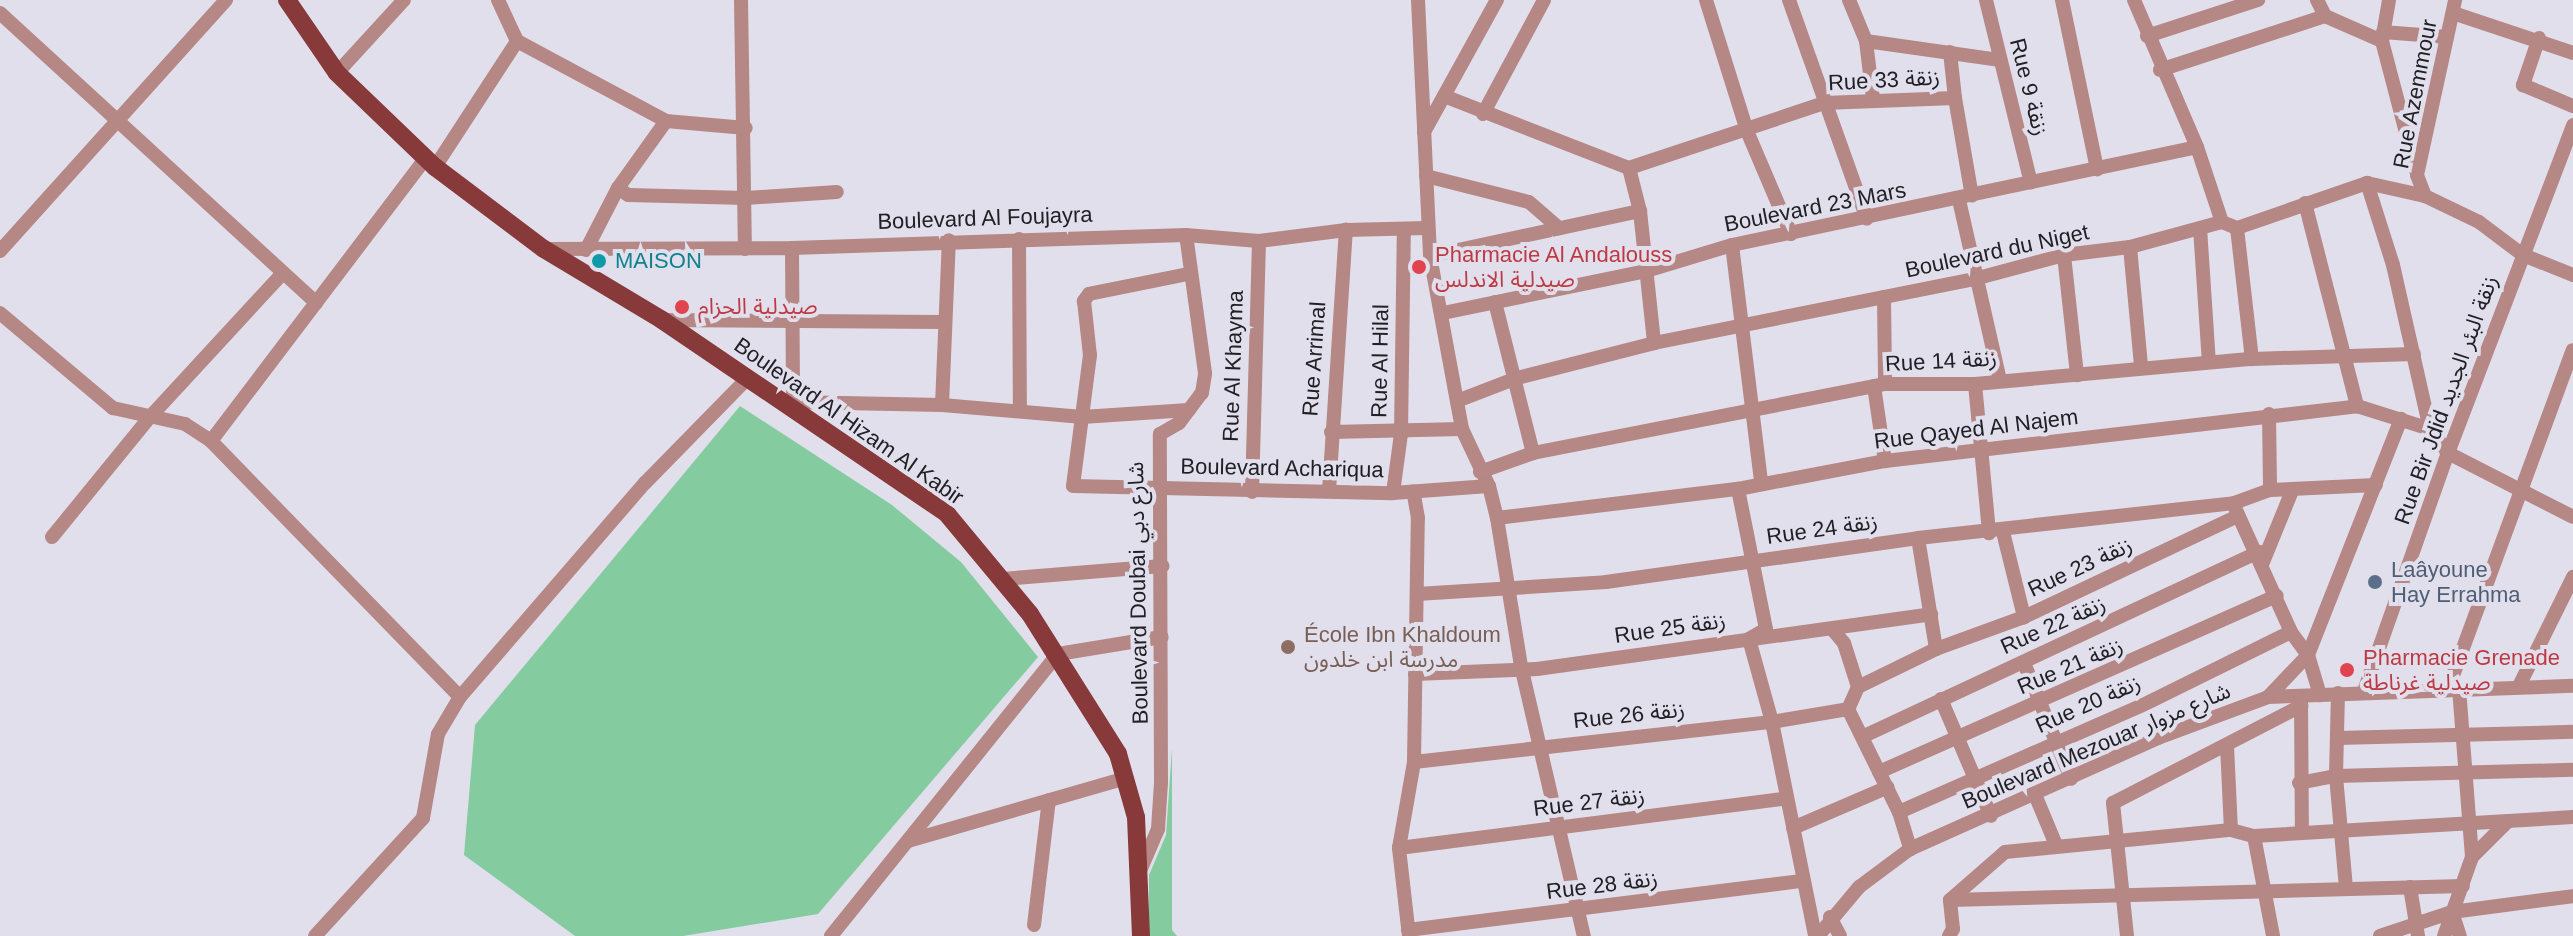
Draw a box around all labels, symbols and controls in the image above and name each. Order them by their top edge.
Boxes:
street label: Rue Azemmour [2387,16,2443,172]
street label: Rue 9 زنقة [2004,35,2054,139]
street label: Rue 33 زنقة [1827,64,1941,96]
street label: Boulevard 23 Mars [1722,176,1908,238]
street label: Boulevard Al Foujayra [876,201,1094,235]
street label: Boulevard du Niget [1903,219,2091,283]
place label: Pharmacie Al Andalouss صيدلية الاندلس [1435,241,1675,292]
place label: MAISON [615,248,702,274]
marker: MAISON [590,252,608,270]
marker: Pharmacie Al Andalouss صيدلية الاندلس [1410,258,1428,276]
street label: Rue Bir Jdid زنقة البئر الجديد [2389,272,2503,528]
street label: Rue Al Khayma [1217,289,1249,443]
place label: صيدلية الحزام [698,294,818,320]
marker: صيدلية الحزام [673,298,691,316]
street label: Rue Arrimal [1297,300,1331,418]
street label: Rue Al Hilal [1366,303,1394,419]
street label: Boulevard Al Hizam Al Kabir [728,331,970,511]
street label: Rue 14 زنقة [1884,345,1998,377]
street label: Rue Qayed Al Najem [1872,403,2080,455]
street label: Boulevard Achariqua [1180,453,1384,483]
street label: Boulevard Doubai شارع دبي [1123,461,1153,725]
street label: Rue 24 زنقة [1765,508,1879,550]
street label: Rue 23 زنقة [2024,531,2136,603]
place label: Laâyoune Hay Errahma [2391,556,2521,608]
marker: Laâyoune Hay Errahma [2366,573,2384,591]
street label: Rue 22 زنقة [1996,590,2110,660]
street label: Rue 25 زنقة [1613,607,1727,649]
place label: École Ibn Khaldoum مدرسة ابن خلدون [1304,621,1501,672]
street label: Rue 21 زنقة [2013,632,2127,700]
marker: École Ibn Khaldoum مدرسة ابن خلدون [1279,638,1297,656]
place label: Pharmacie Grenade صيدلية غرناطة [2363,644,2560,696]
marker: Pharmacie Grenade صيدلية غرناطة [2338,661,2356,679]
street label: Rue 20 زنقة [2031,669,2145,739]
street label: Boulevard Mezouar شارع مزوار [1958,677,2234,815]
street label: Rue 26 زنقة [1572,696,1686,734]
street label: Rue 27 زنقة [1532,782,1646,822]
street label: Rue 28 زنقة [1545,865,1659,905]

